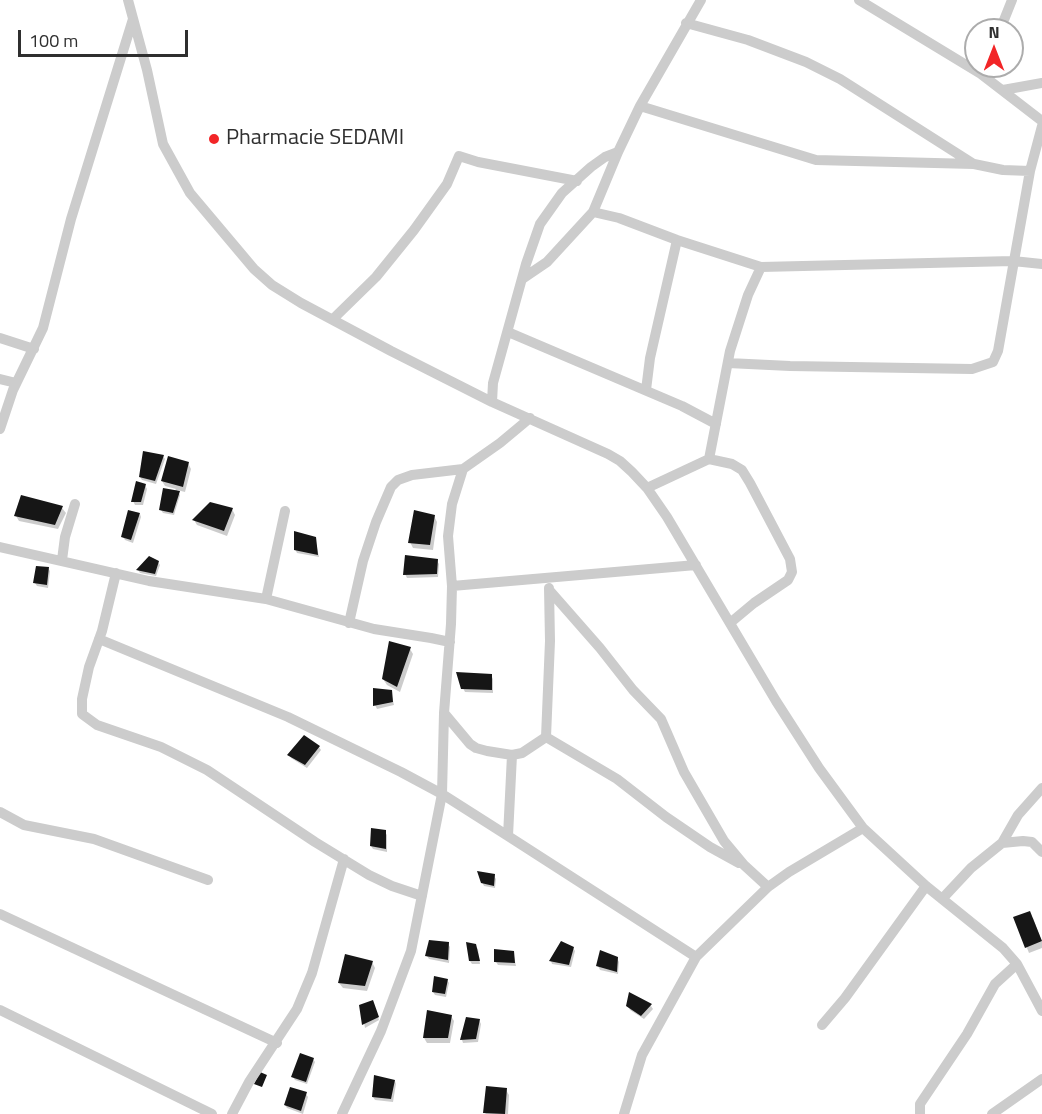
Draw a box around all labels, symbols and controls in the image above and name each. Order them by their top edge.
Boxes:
scale bar [21,18,190,56]
north arrow [964,18,1024,78]
text: N [988,20,1000,44]
text: 100 m [29,27,78,54]
place label: Pharmacie SEDAMI [226,126,404,152]
marker: Pharmacie SEDAMI [207,132,221,146]

